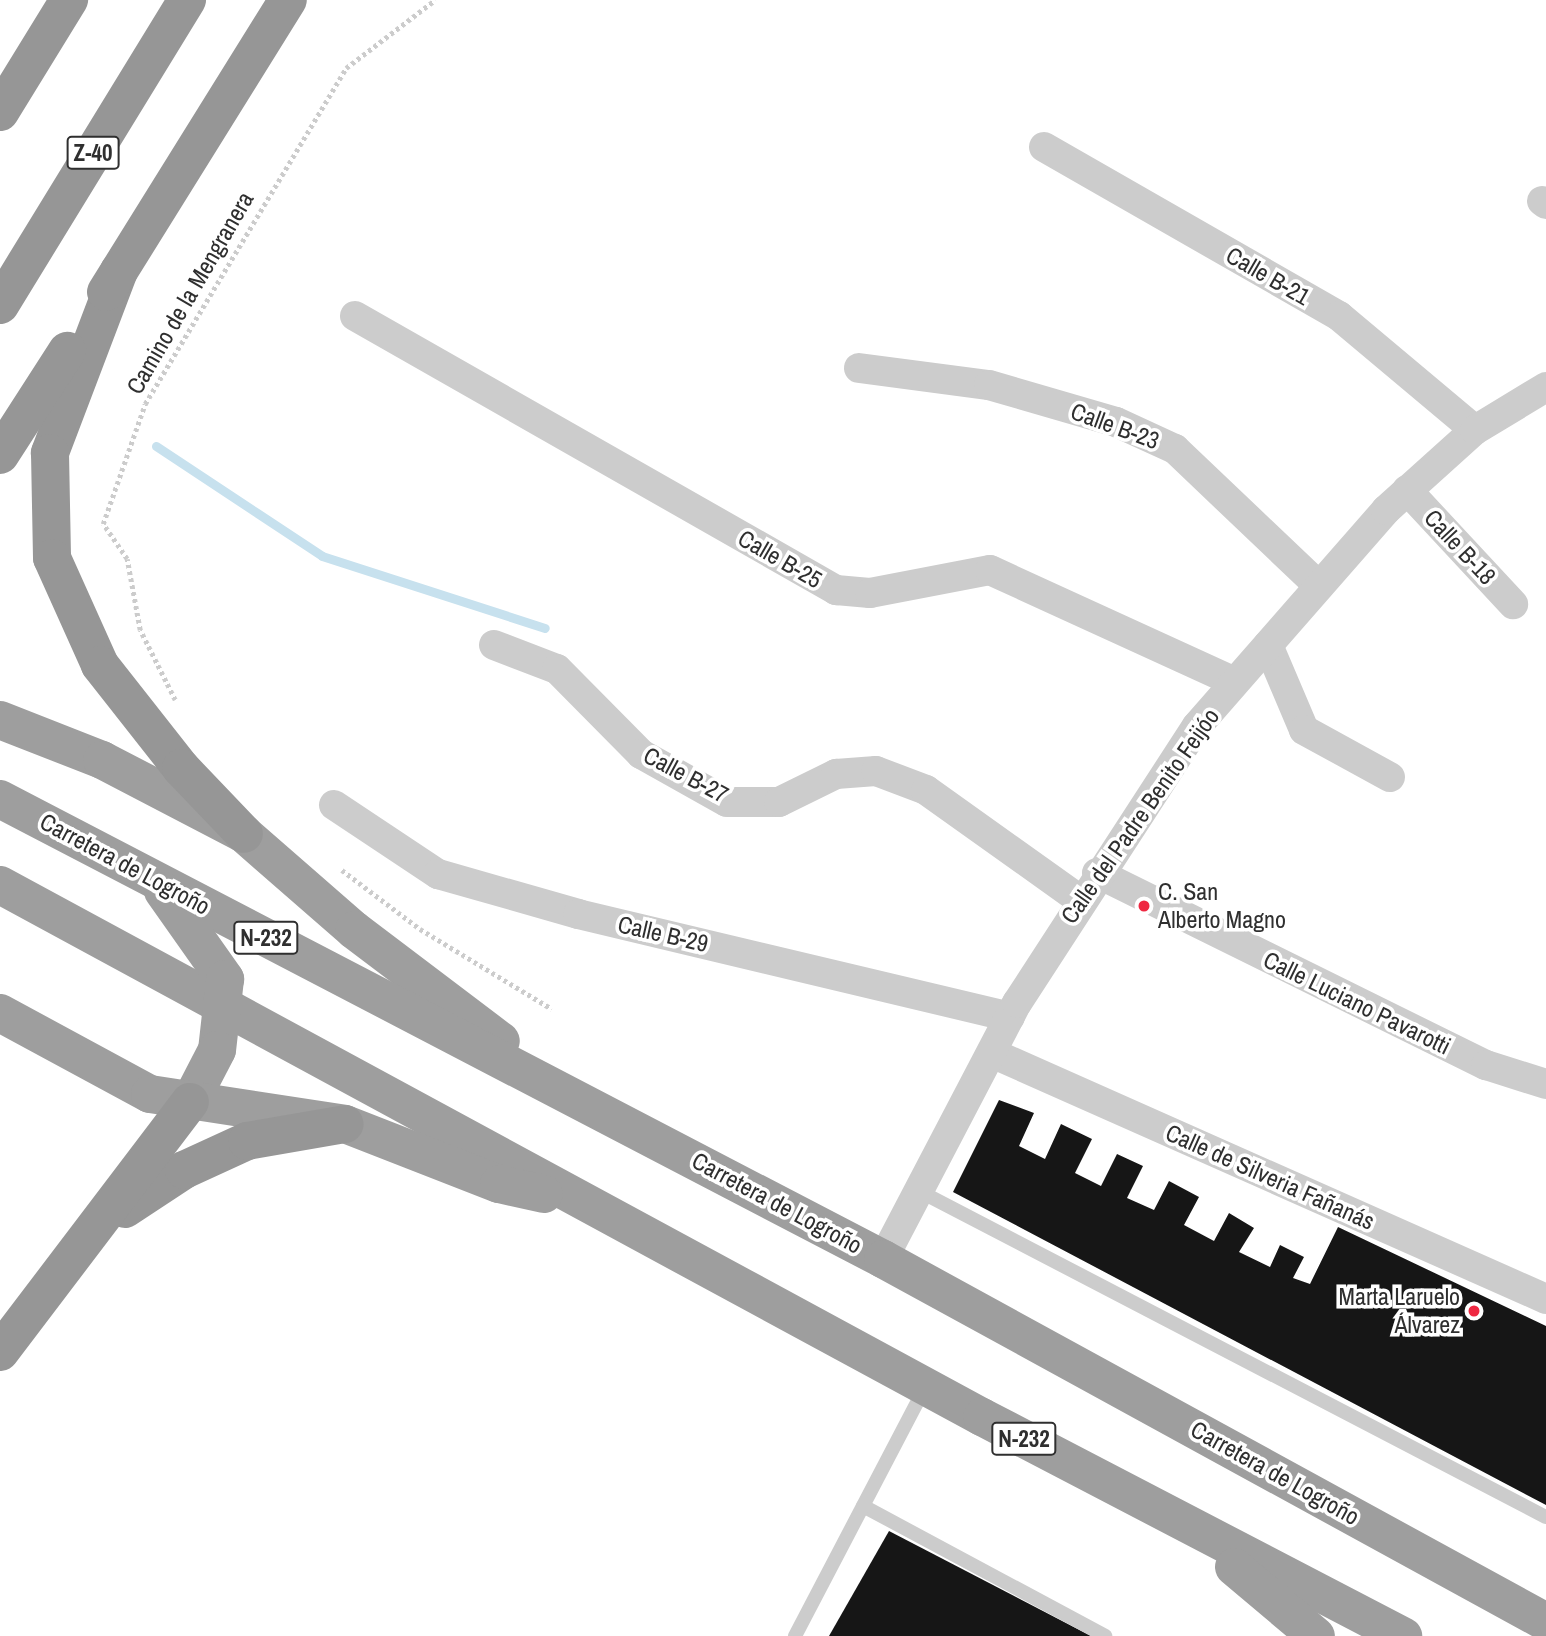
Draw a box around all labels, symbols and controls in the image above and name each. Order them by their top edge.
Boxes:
road number: Z-40 [65,134,121,172]
street label: Camino de la Mengranera [120,187,260,399]
street label: Calle B-21 [1221,241,1315,311]
street label: Calle B-23 [1067,397,1163,455]
street label: Calle B-18 [1418,504,1502,590]
street label: Calle B-25 [733,524,827,594]
street label: Calle del Padre Benito Feijóo [1055,703,1225,929]
street label: Calle B-27 [639,741,733,809]
street label: Carretera de Logroño [35,807,215,921]
place label: C. San Alberto Magno [1158,878,1286,934]
marker: C. San Alberto Magno [1136,898,1152,914]
street label: Calle B-29 [615,910,711,958]
road number: N-232 [233,918,299,958]
street label: Calle Luciano Pavarotti [1259,945,1455,1061]
street label: Calle de Silveria Fañanás [1161,1118,1379,1236]
street label: Carretera de Logroño [687,1146,867,1260]
place label: Marta Laruelo Álvarez [1339,1283,1460,1339]
marker: Marta Laruelo Álvarez [1466,1303,1482,1319]
street label: Carretera de Logroño [1186,1415,1364,1531]
road number: N-232 [991,1420,1057,1458]

